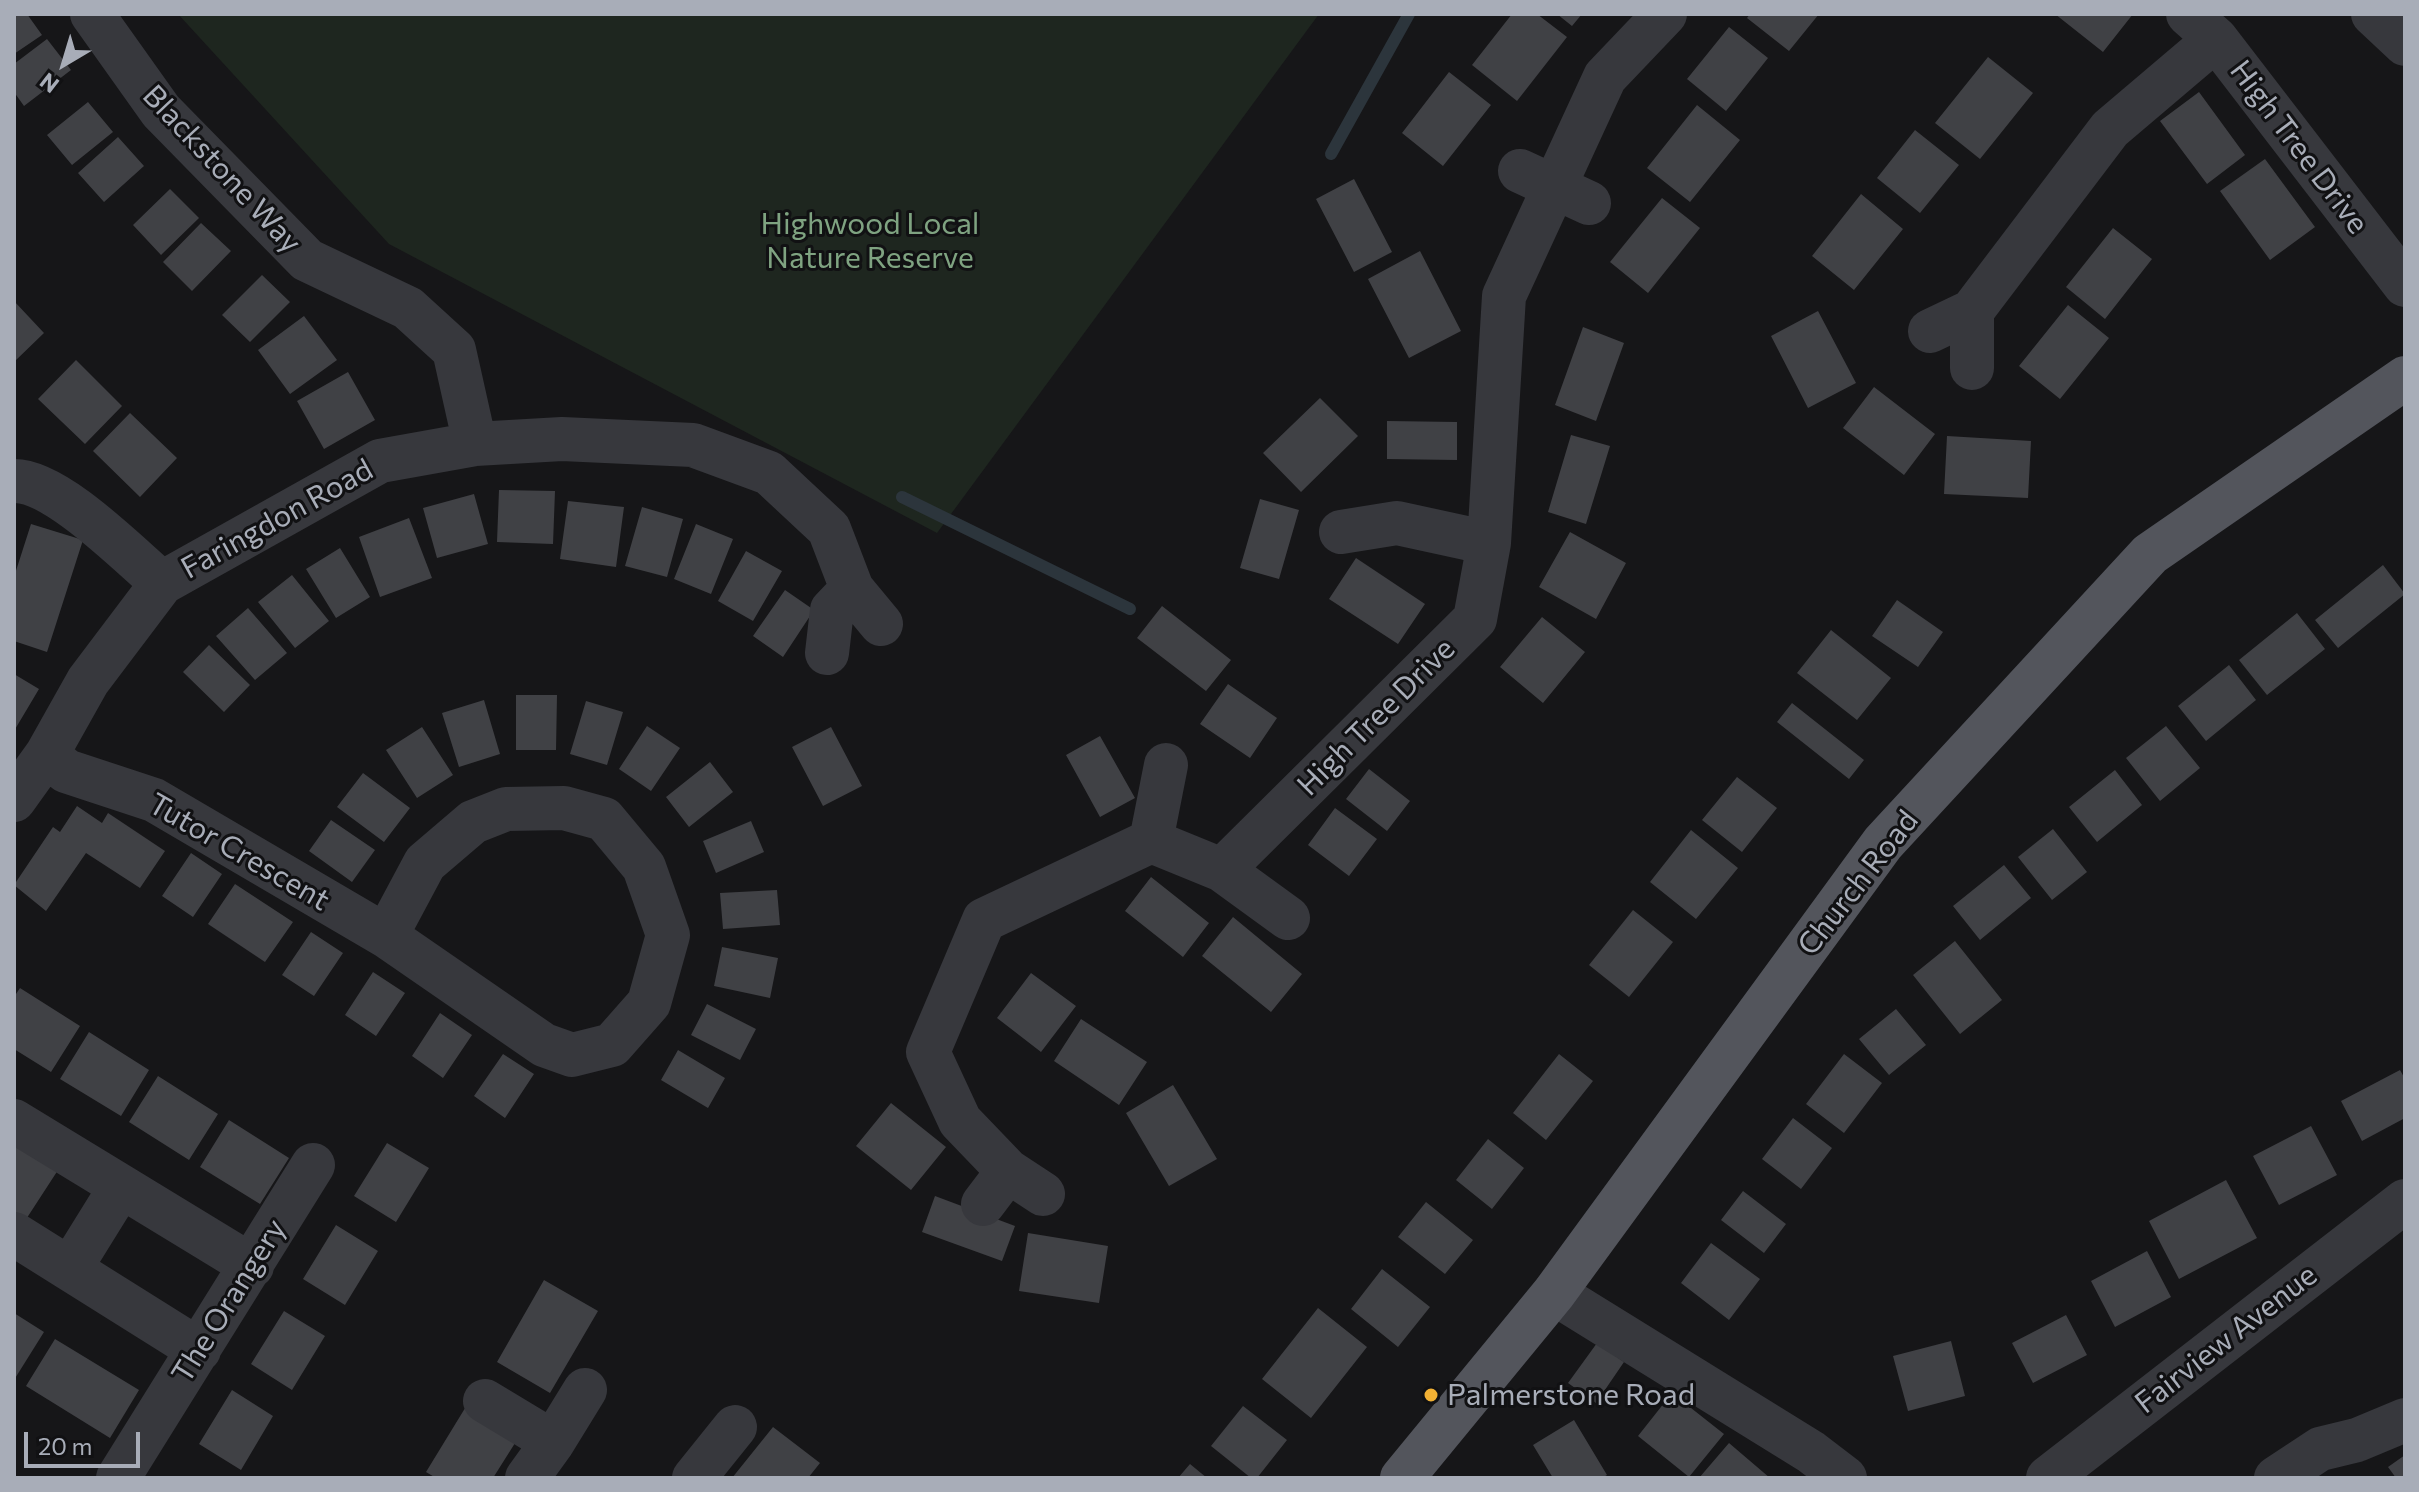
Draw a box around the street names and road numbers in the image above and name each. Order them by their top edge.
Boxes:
street label: High Tree Drive [2222,53,2376,241]
street label: Blackstone Way [135,78,309,260]
street label: Faringdon Road [175,452,379,586]
street label: High Tree Drive [1290,631,1462,803]
street label: Tutor Crescent [142,786,336,918]
street label: Church Road [1790,803,1926,963]
street label: The Orangery [164,1212,294,1390]
street label: Fairview Avenue [2128,1257,2324,1421]

